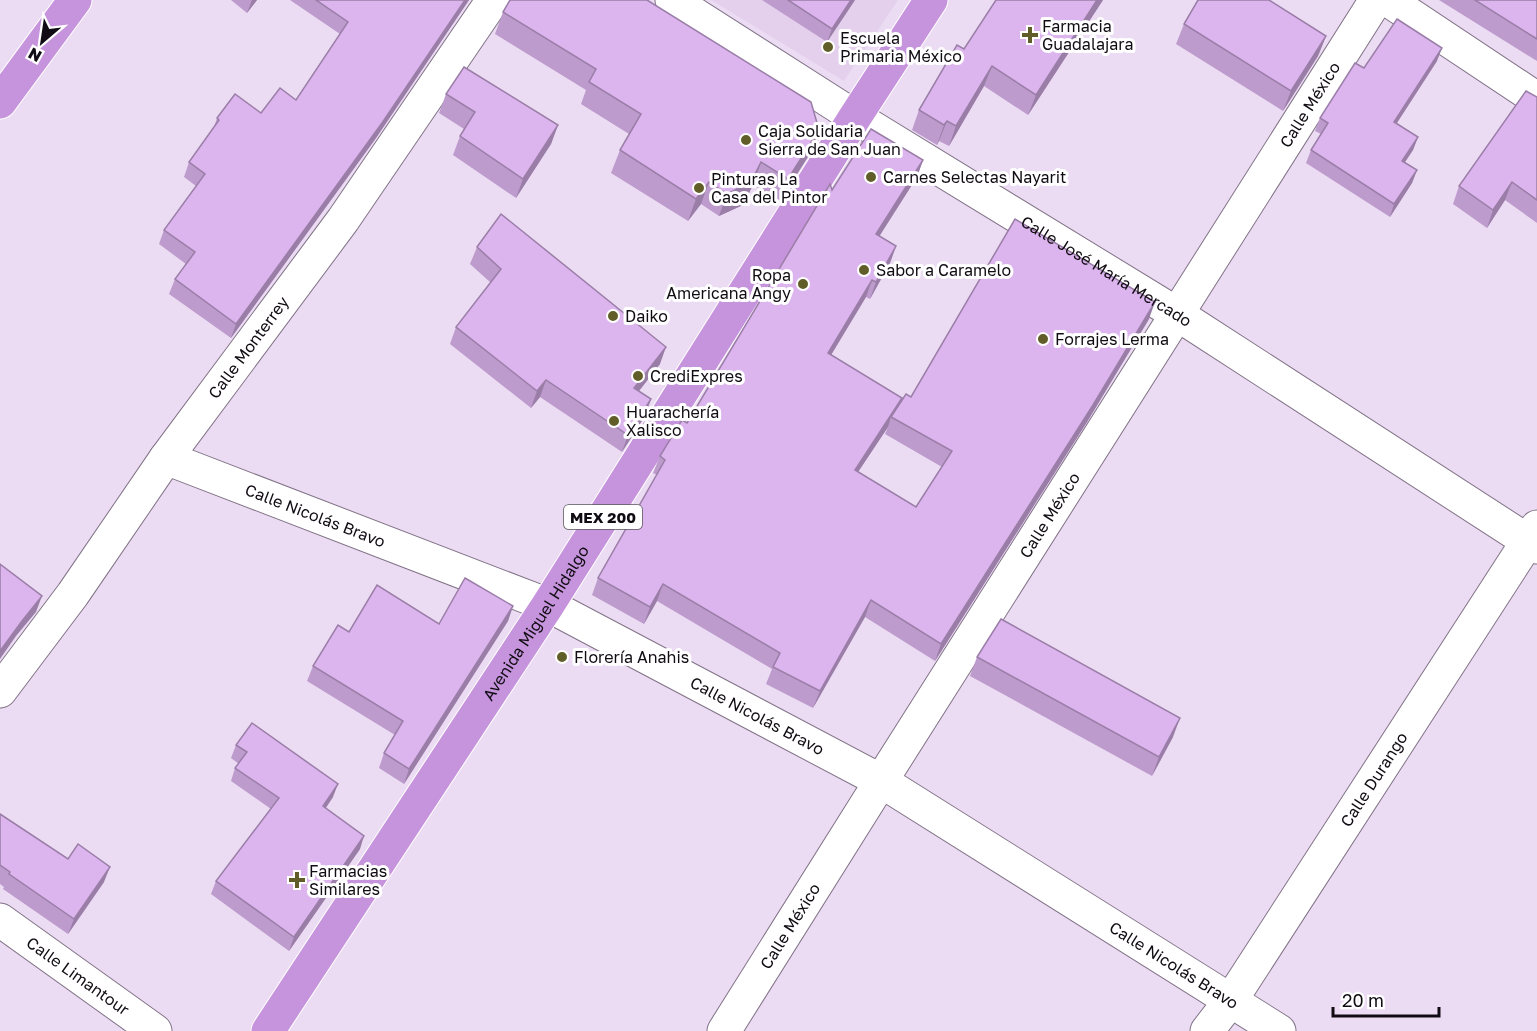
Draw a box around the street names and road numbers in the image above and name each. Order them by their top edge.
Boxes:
street label: Calle México [1275,58,1344,151]
street label: Calle José María Mercado [1017,211,1195,331]
street label: Calle Monterrey [204,292,293,402]
street label: Calle México [1015,469,1084,562]
street label: Calle Nicolás Bravo [242,479,388,551]
road number: MEX 200 [564,505,642,529]
street label: Avenida Miguel Hidalgo [478,542,593,704]
street label: Calle Nicolás Bravo [687,672,828,759]
street label: Calle Durango [1336,728,1412,830]
street label: Calle México [756,879,824,973]
street label: Calle Nicolás Bravo [1106,917,1242,1013]
street label: Calle Limantour [23,932,133,1019]

